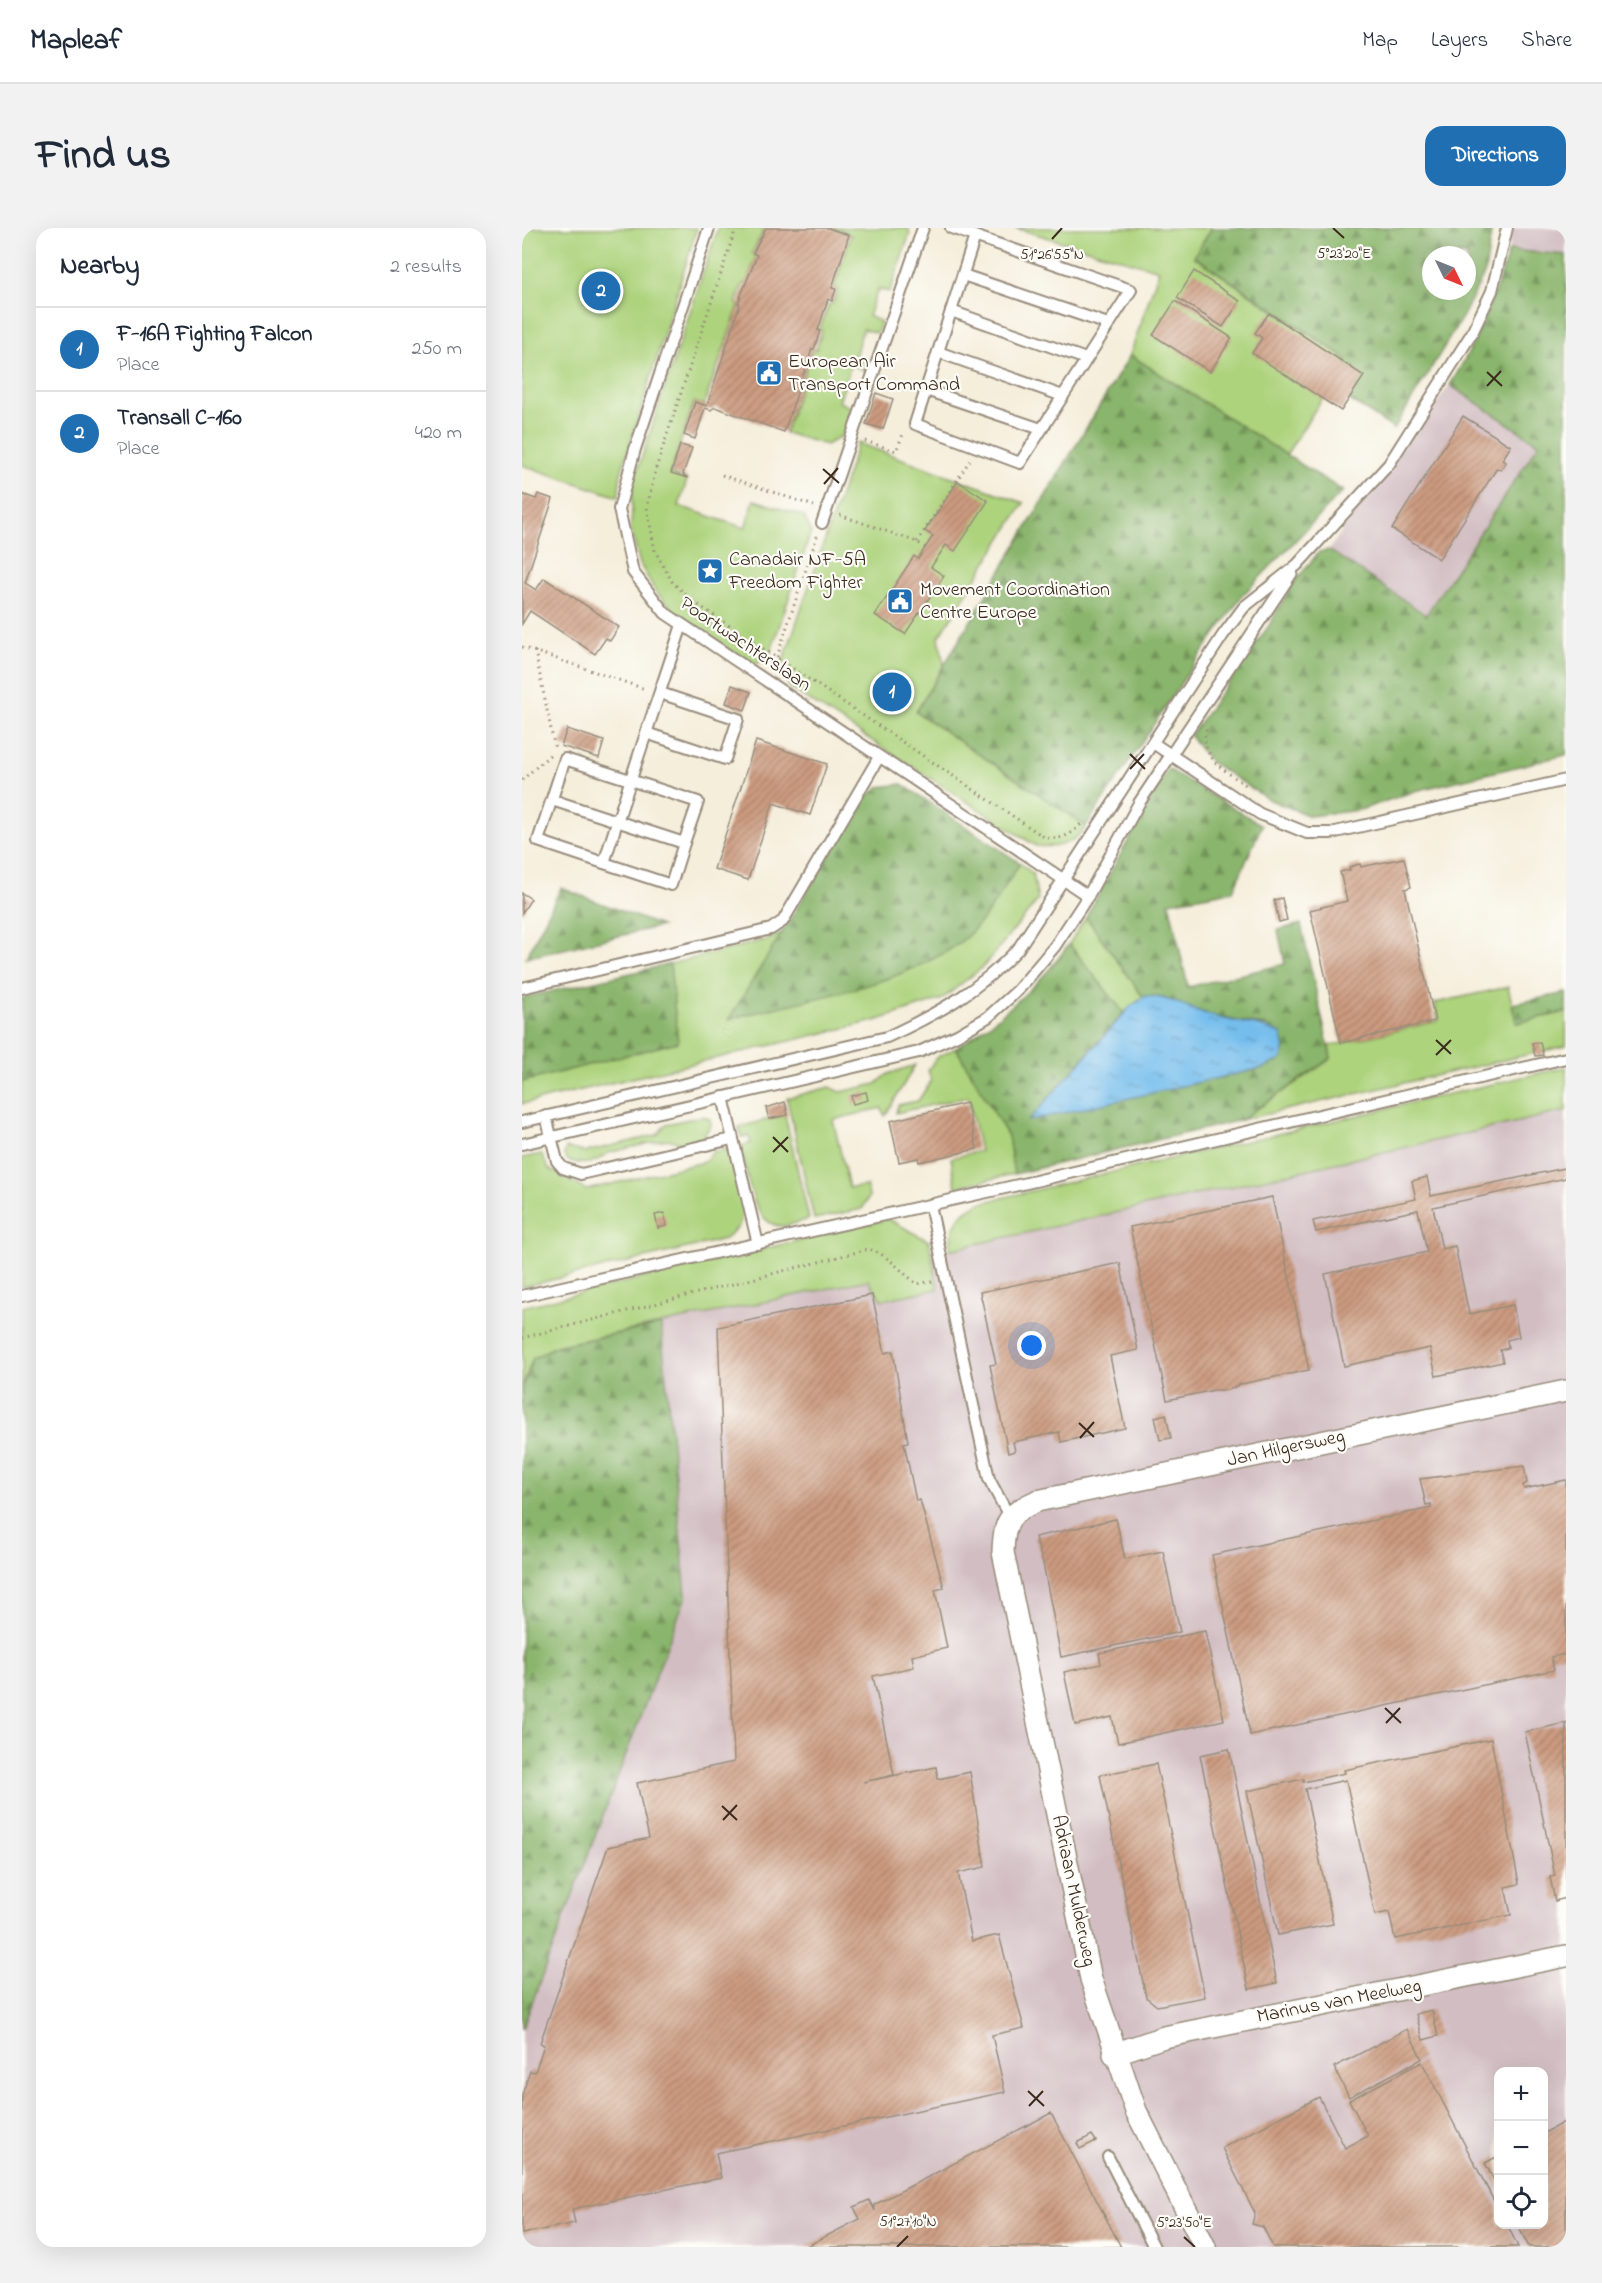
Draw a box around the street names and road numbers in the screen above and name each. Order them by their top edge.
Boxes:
street label: Poortwachterslaan [673,590,817,700]
street label: Jan Hilgersweg [1225,1422,1348,1477]
street label: Adriaan Mulderweg [1042,1813,1103,1970]
street label: Marinus van Meelweg [1254,1972,1424,2033]

